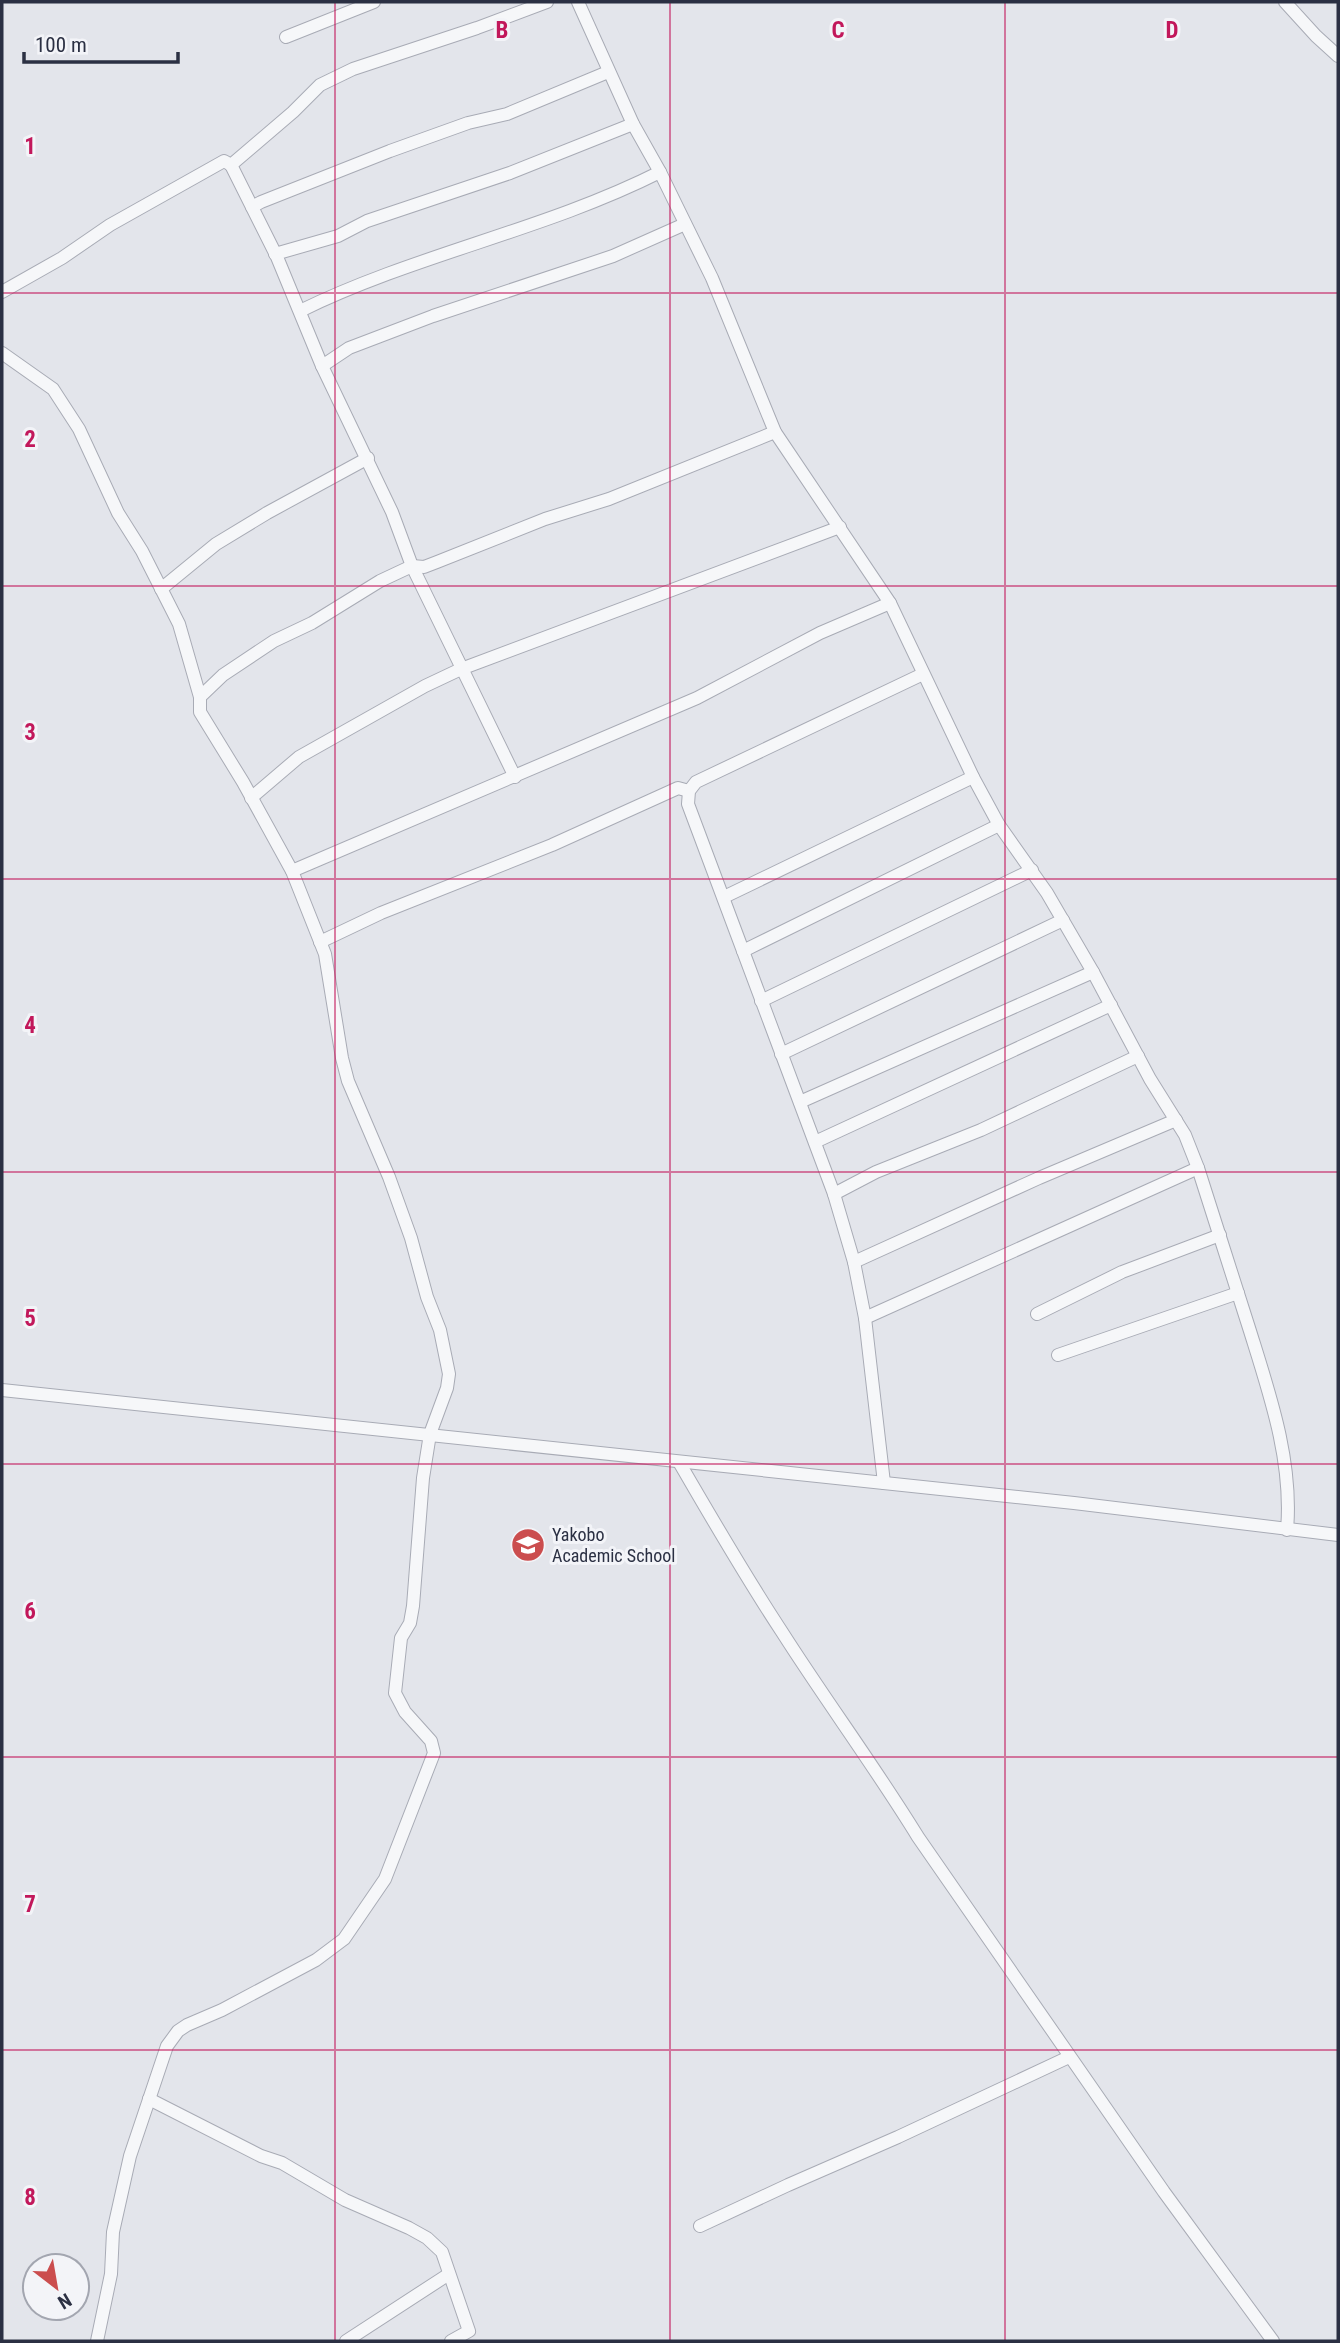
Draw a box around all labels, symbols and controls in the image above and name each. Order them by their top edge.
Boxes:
text: B [496,17,508,44]
text: C [831,17,845,44]
text: D [1166,17,1179,44]
scale bar [24,21,178,65]
text: 100 m [35,33,87,57]
text: 1 [24,133,36,160]
text: 2 [24,426,36,453]
text: 3 [24,719,36,746]
text: 4 [24,1012,36,1039]
text: 5 [24,1305,36,1332]
place label: Yakobo Academic School [552,1524,675,1566]
school or university icon: Yakobo Academic School [509,1526,547,1564]
text: 6 [24,1598,36,1625]
text: 7 [24,1891,36,1918]
text: 8 [24,2184,36,2211]
north arrow [21,2252,91,2322]
text: N [54,2288,75,2314]

